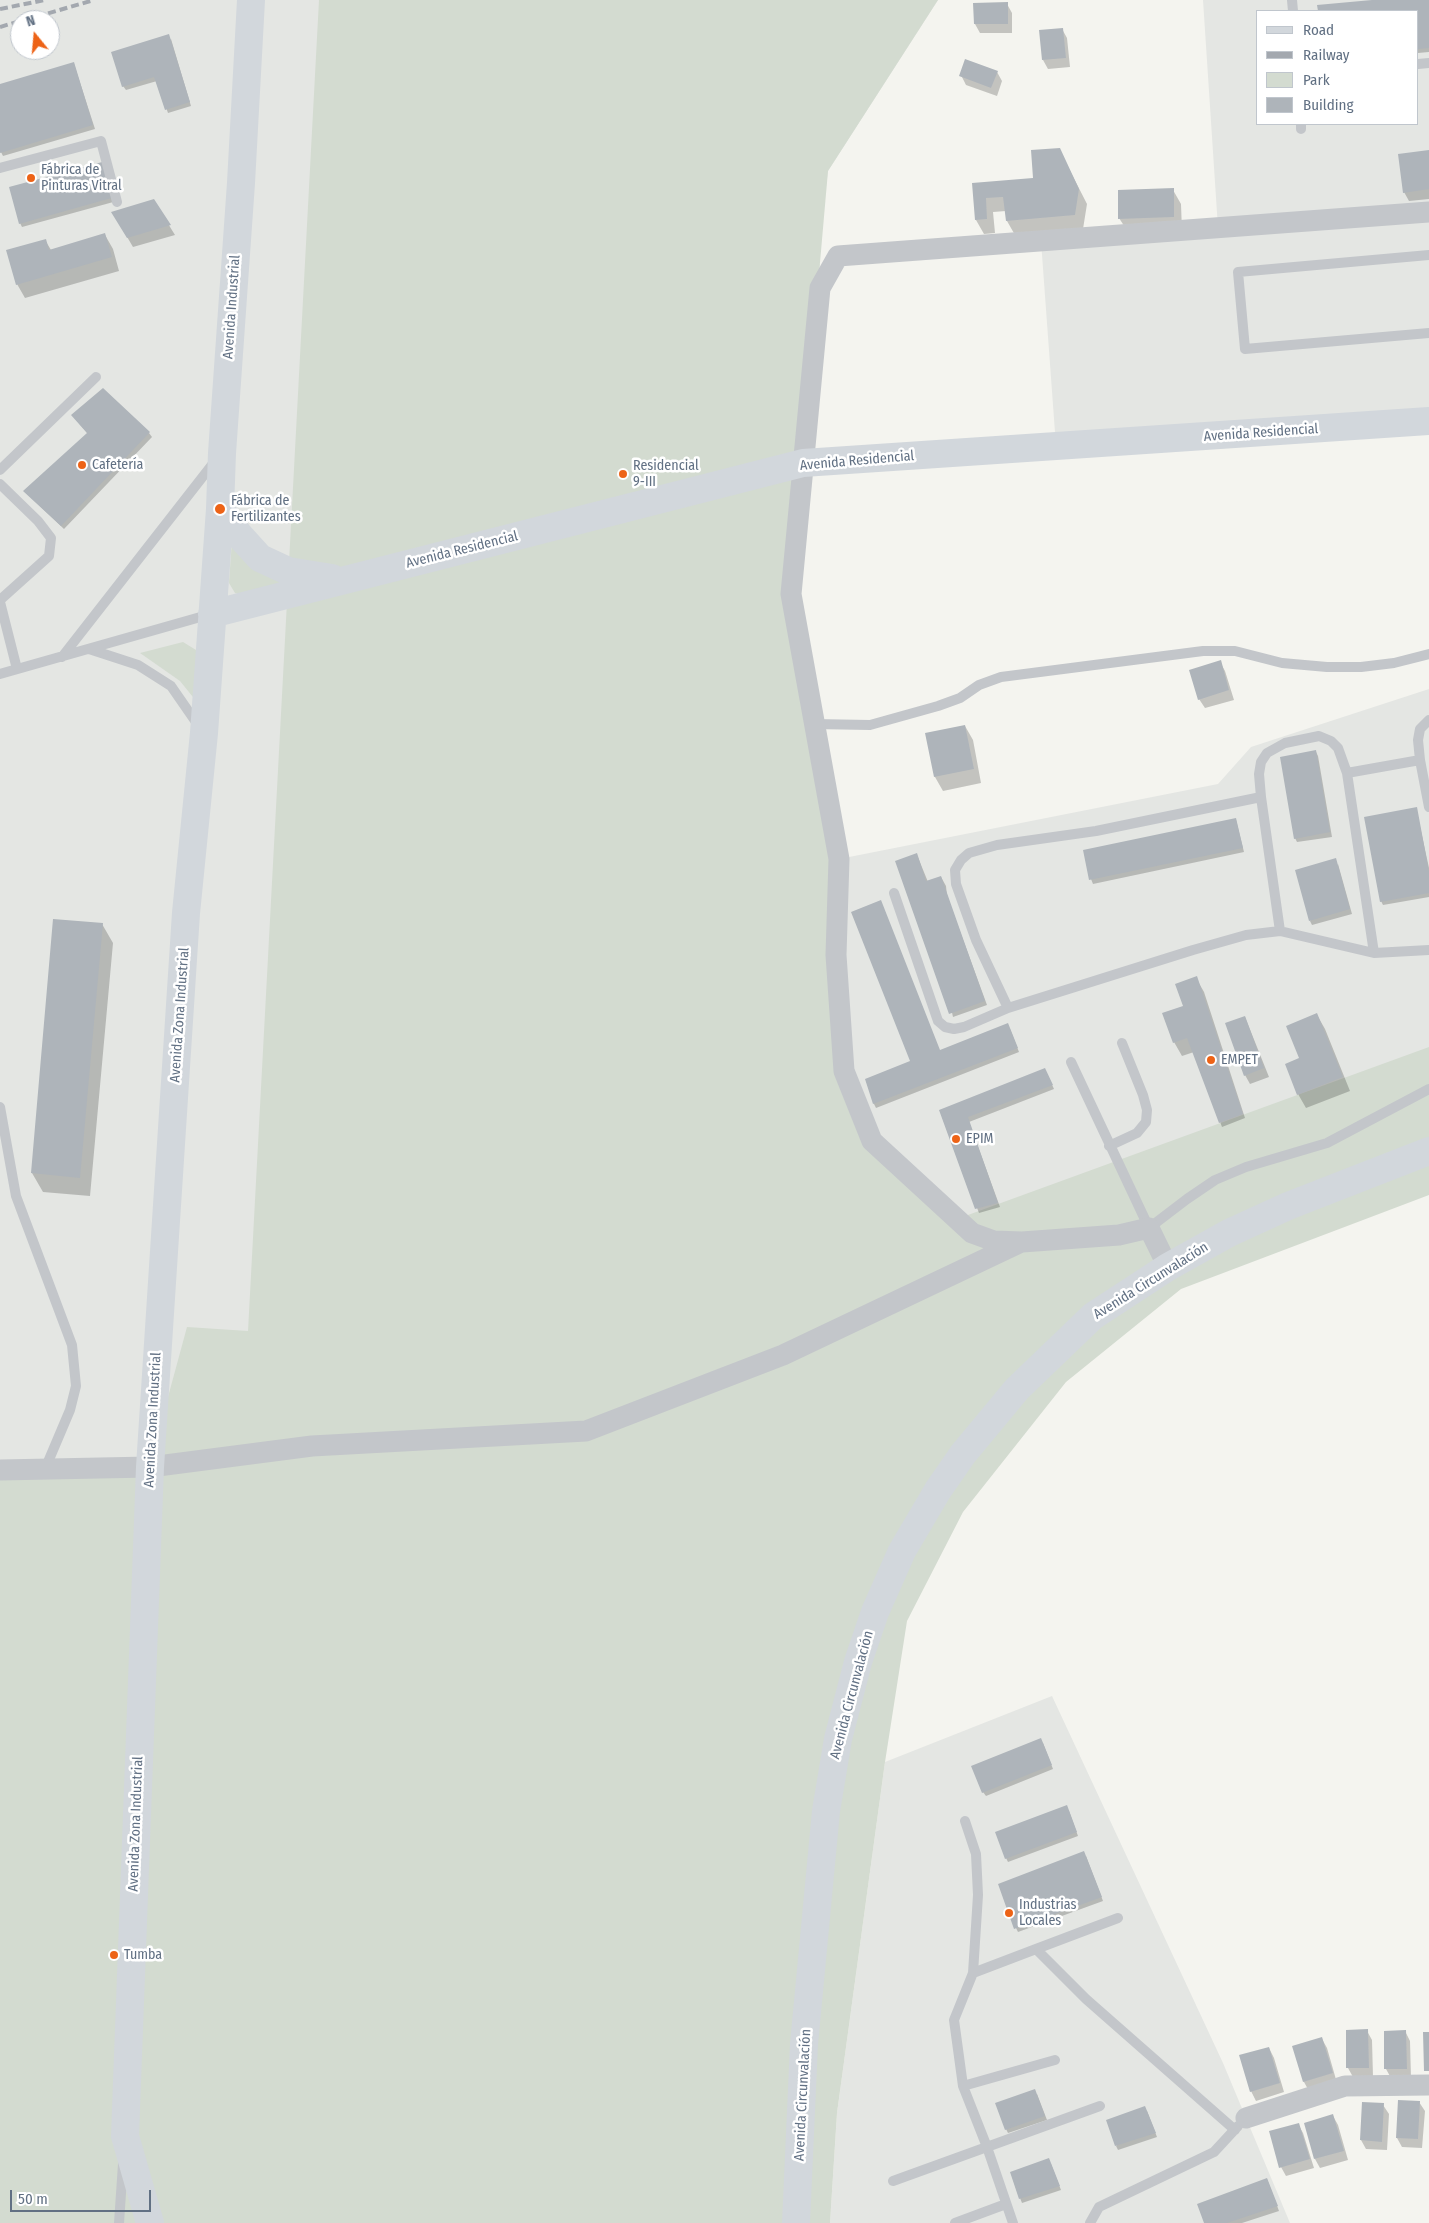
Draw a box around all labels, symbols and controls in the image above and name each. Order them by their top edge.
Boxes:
north arrow [10,10,60,60]
legend [1256,10,1419,125]
text: N [24,12,37,30]
text: Road [1303,21,1334,39]
text: Railway [1303,46,1350,64]
text: Park [1303,71,1330,89]
text: Building [1303,96,1354,114]
place label: Fábrica de Pinturas Vitral [41,162,122,194]
marker: Fábrica de Pinturas Vitral [25,172,37,184]
street label: Avenida Industrial [220,254,244,360]
street label: Avenida Residencial [1203,421,1319,445]
street label: Avenida Residencial [799,448,915,474]
place label: Cafetería [92,457,143,473]
place label: Residencial 9-III [633,458,699,491]
marker: Cafetería [76,459,88,471]
marker: Residencial 9-III [617,468,629,480]
place label: Fábrica de Fertilizantes [231,493,301,526]
marker: Fábrica de Fertilizantes [213,502,227,516]
street label: Avenida Residencial [404,528,520,572]
street label: Avenida Zona Industrial [167,947,193,1083]
place label: EMPET [1221,1052,1258,1068]
marker: EMPET [1205,1054,1217,1066]
place label: EPIM [966,1131,994,1147]
marker: EPIM [950,1133,962,1145]
street label: Avenida Circunvalación [1091,1239,1211,1323]
street label: Avenida Zona Industrial [141,1352,165,1488]
street label: Avenida Circunvalación [827,1629,877,1761]
street label: Avenida Zona Industrial [125,1756,147,1892]
place label: Industrias Locales [1019,1897,1077,1930]
marker: Industrias Locales [1003,1907,1015,1919]
place label: Tumba [124,1947,162,1963]
marker: Tumba [108,1949,120,1961]
street label: Avenida Circunvalación [791,2029,815,2161]
scale bar [12,2180,154,2212]
text: 50 m [18,2190,48,2208]

